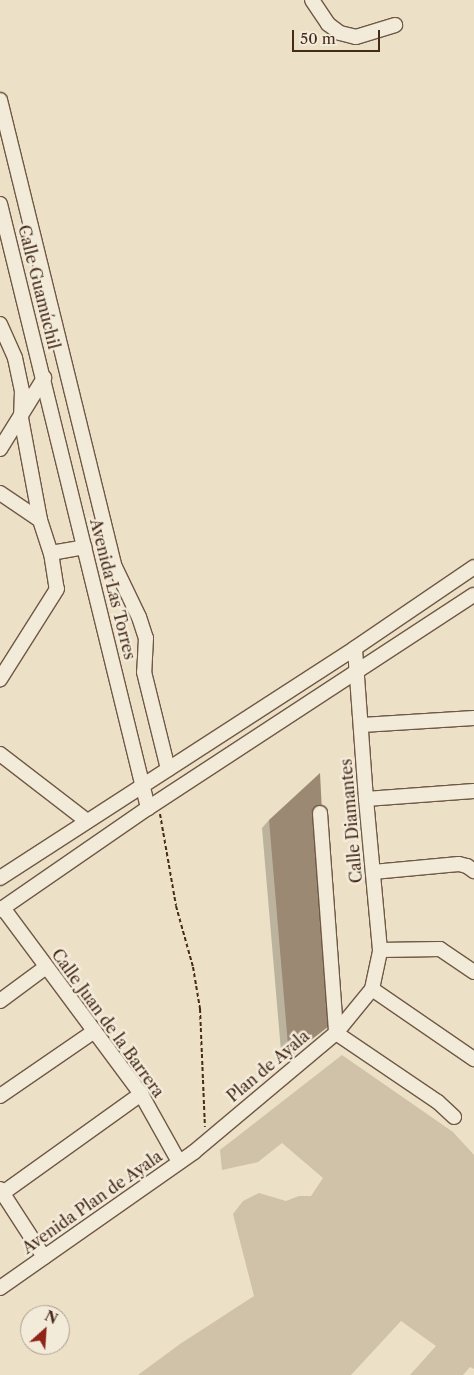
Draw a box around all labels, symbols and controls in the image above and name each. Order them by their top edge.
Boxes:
scale bar [294,20,382,52]
text: 50 m [300,29,336,48]
street label: Calle Guamúchil [14,223,64,351]
street label: Avenida Las Torres [86,516,140,662]
street label: Calle Diamantes [336,758,366,884]
street label: Calle Juan de la Barrera [48,945,168,1101]
street label: Plan de Ayala [223,1026,313,1106]
street label: Avenida Plan de Ayala [18,1146,166,1258]
north arrow [20,1305,70,1355]
text: N [42,1307,61,1328]

